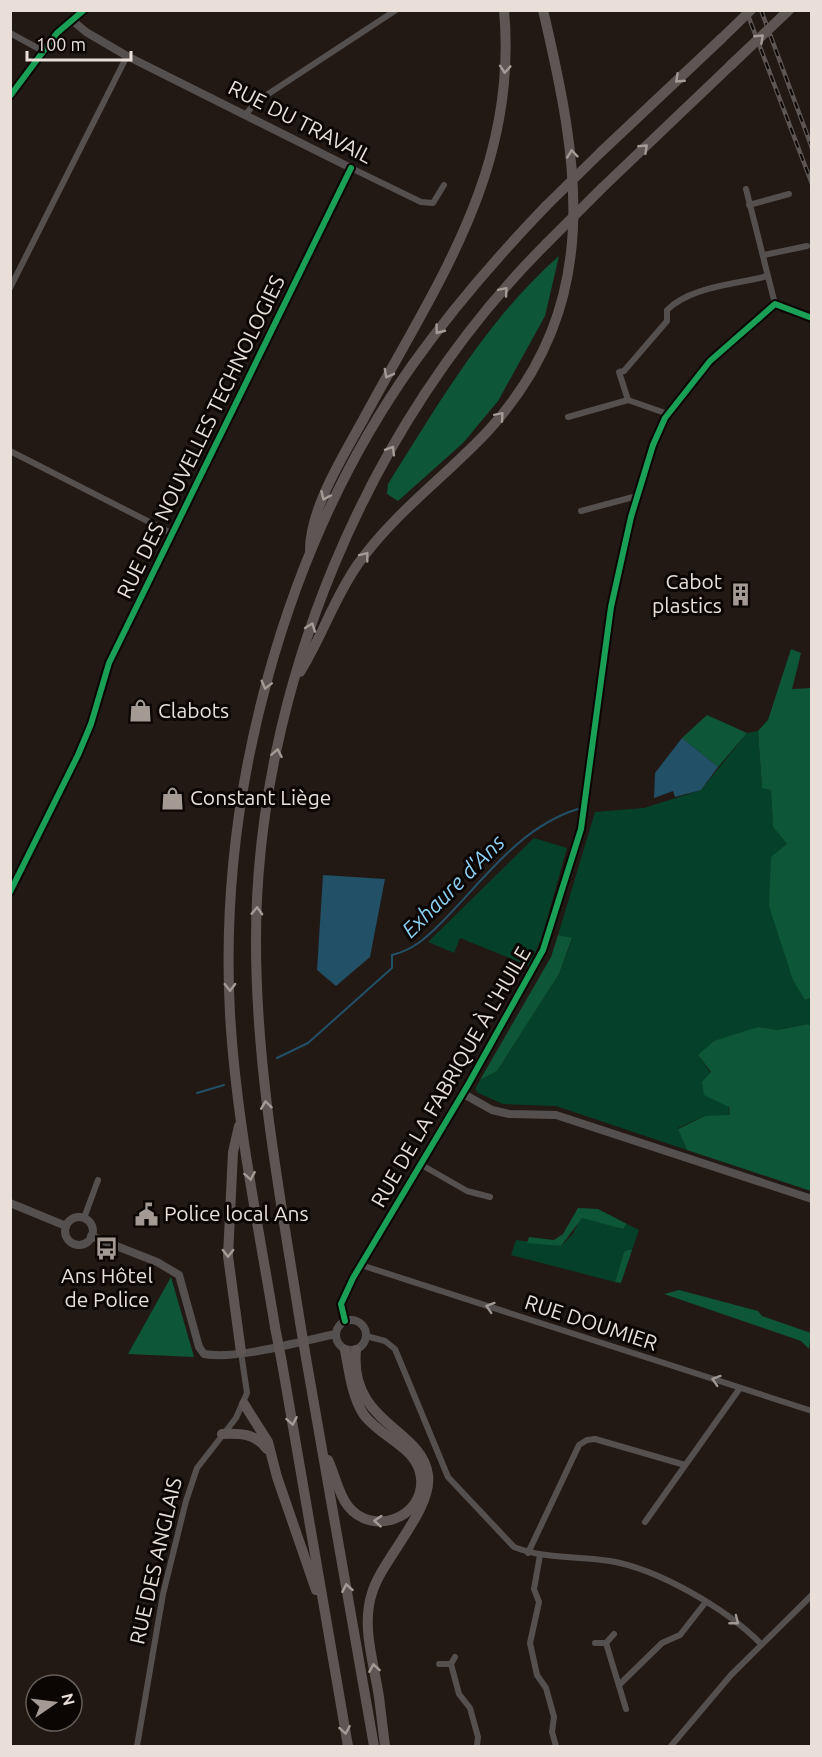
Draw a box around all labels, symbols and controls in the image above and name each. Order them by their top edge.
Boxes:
scale bar [27,24,130,62]
text: 100 m [36,34,86,54]
one-way arrow [752,34,763,45]
one-way arrow [499,64,512,73]
one-way arrow [675,72,685,83]
street label: RUE DU TRAVAIL [225,75,377,168]
one-way arrow [637,144,648,155]
one-way arrow [566,150,579,159]
street label: RUE DES NOUVELLES TECHNOLOGIES [111,271,289,602]
one-way arrow [497,287,508,298]
one-way arrow [435,323,446,334]
one-way arrow [384,368,395,378]
one-way arrow [493,412,504,423]
one-way arrow [384,446,396,456]
one-way arrow [321,489,333,500]
one-way arrow [357,552,368,563]
place label: Cabot plastics [652,569,722,617]
building icon: Cabot plastics [727,581,753,607]
one-way arrow [304,622,317,633]
one-way arrow [260,680,273,690]
shop icon: Clabots [127,698,153,724]
place label: Clabots [158,698,229,722]
one-way arrow [270,749,283,759]
shop icon: Constant Liège [159,785,185,811]
place label: Constant Liège [190,785,331,809]
water label: Exhaure d'Ans [396,829,509,942]
one-way arrow [250,906,263,915]
street label: RUE DE LA FABRIQUE À L'HUILE [366,942,535,1211]
one-way arrow [224,983,236,992]
one-way arrow [260,1101,272,1110]
one-way arrow [243,1171,255,1180]
public building icon: Police local Ans [133,1201,159,1227]
place label: Police local Ans [164,1201,309,1225]
bus stop icon: Ans Hôtel de Police [94,1235,120,1261]
one-way arrow [222,1248,234,1257]
place label: Ans Hôtel de Police [61,1263,153,1311]
street label: RUE DOUMIER [522,1289,661,1355]
one-way arrow [485,1302,496,1315]
one-way arrow [711,1375,722,1387]
one-way arrow [285,1416,297,1425]
street label: RUE DES ANGLAIS [124,1475,186,1646]
one-way arrow [373,1515,382,1528]
one-way arrow [341,1584,354,1594]
one-way arrow [728,1613,739,1624]
one-way arrow [368,1664,381,1674]
north arrow [24,1673,84,1733]
text: N [58,1691,79,1707]
one-way arrow [338,1725,351,1735]

